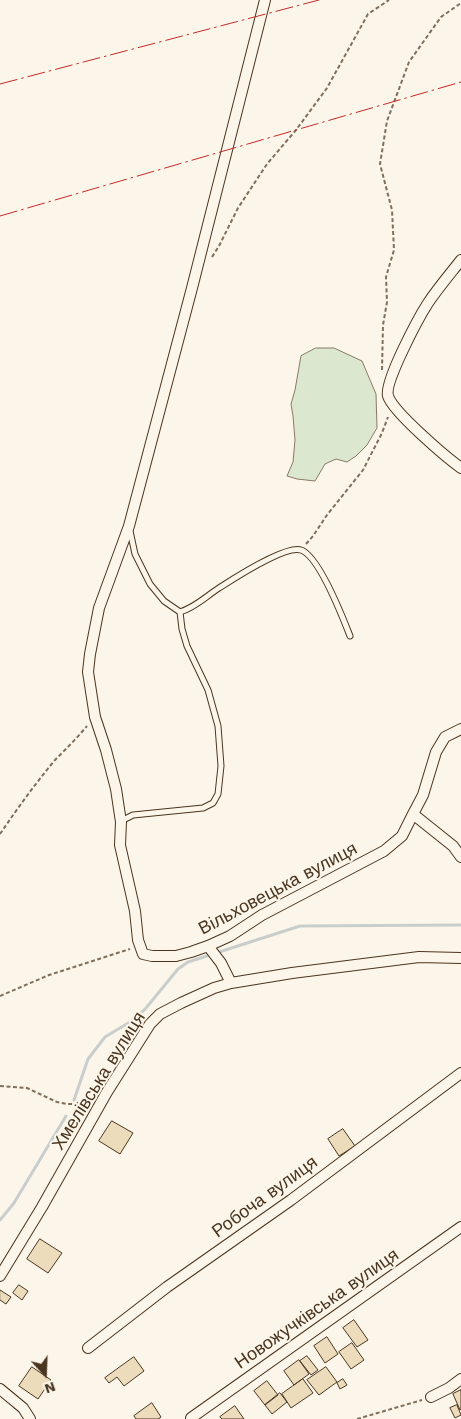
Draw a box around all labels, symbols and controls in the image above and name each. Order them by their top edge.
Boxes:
street label: Вільховецька вулиця [195,838,361,940]
street label: Хмелівська вулиця [48,1008,150,1154]
street label: Робоча вулиця [208,1152,322,1242]
street label: Новожучківська вулиця [231,1244,403,1374]
north arrow [20,1349,70,1399]
text: N [43,1379,58,1397]

